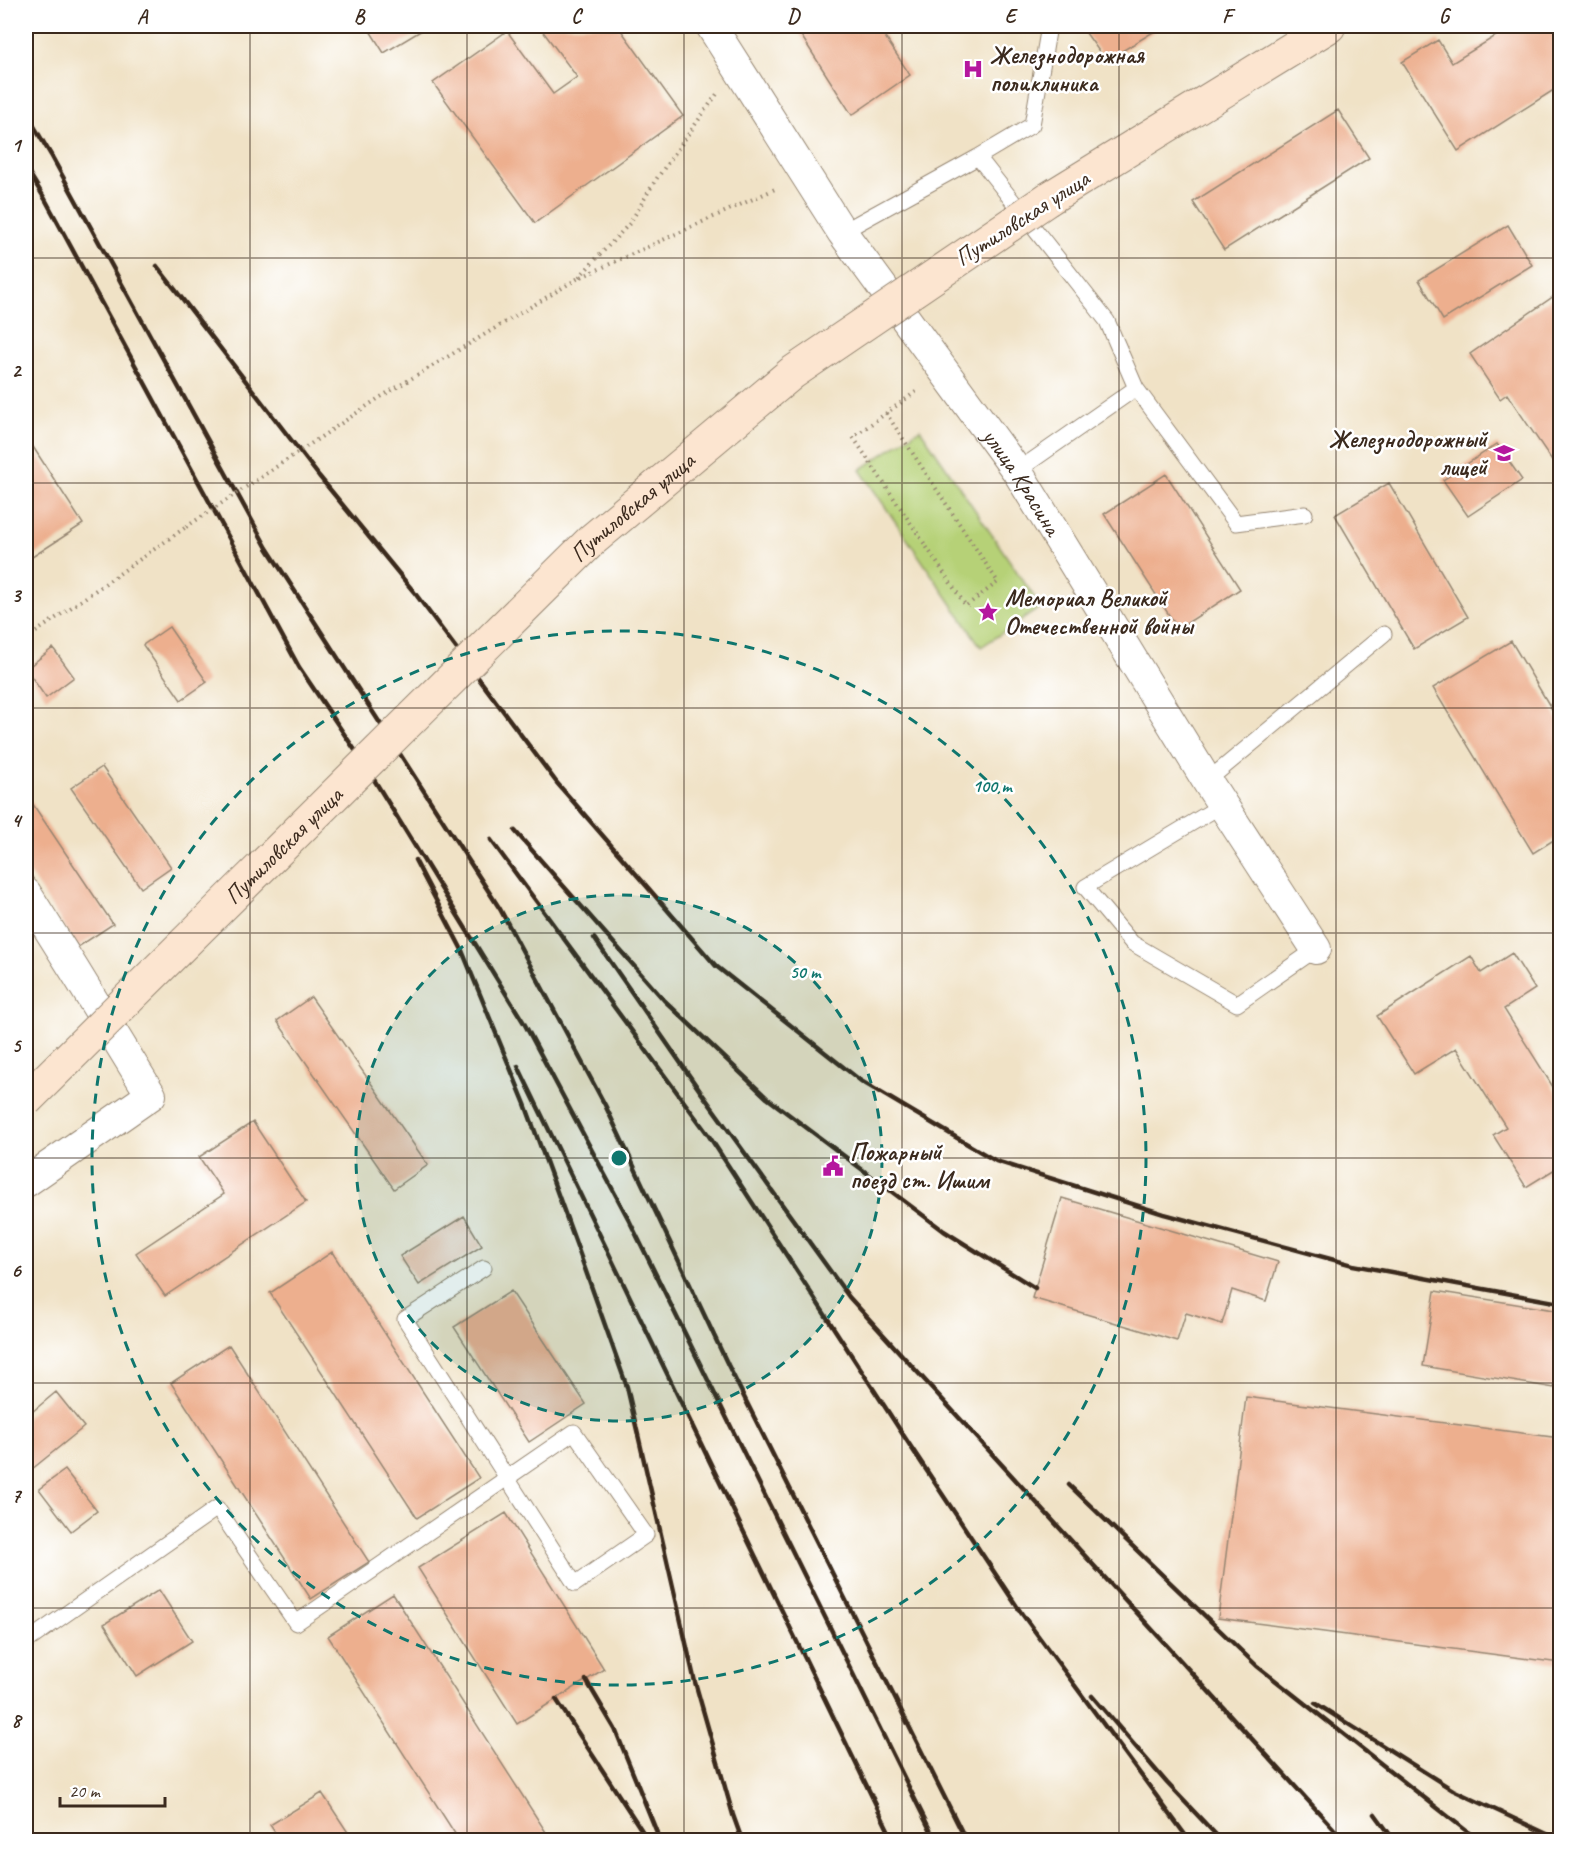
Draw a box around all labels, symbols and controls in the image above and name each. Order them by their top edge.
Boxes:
text: A [137,4,149,29]
text: B [354,4,366,29]
text: C [571,4,583,29]
text: D [787,4,801,29]
text: E [1005,4,1019,29]
text: F [1222,4,1236,29]
text: G [1439,4,1452,29]
place label: Железнодорожная поликлиника [990,40,1145,98]
hospital icon: Железнодорожная поликлиника [961,57,985,81]
text: 1 [12,133,23,158]
street label: Путиловская улица [949,163,1096,273]
text: 2 [12,358,23,383]
street label: улица Красина [975,421,1069,543]
place label: Железнодорожный лицей [1329,424,1489,482]
school or university icon: Железнодорожный лицей [1492,441,1516,465]
street label: Путиловская улица [563,445,702,569]
text: 3 [12,583,23,608]
place label: Мемориал Великой Отечественной войны [1005,583,1195,641]
place icon: Мемориал Великой Отечественной войны [976,600,1000,624]
text: 100 m [973,775,1013,797]
street label: Путиловская улица [218,779,350,910]
text: 4 [12,808,24,833]
text: 50 m [790,961,822,983]
text: 5 [12,1033,23,1058]
place label: Пожарный поезд ст. Ишим [850,1137,991,1196]
centre of rings [609,1148,629,1168]
public building icon: Пожарный поезд ст. Ишим [821,1154,845,1178]
text: 6 [11,1258,22,1283]
text: 7 [12,1483,23,1508]
text: 8 [12,1708,24,1733]
scale bar [60,1770,165,1808]
text: 20 m [69,1780,102,1802]

